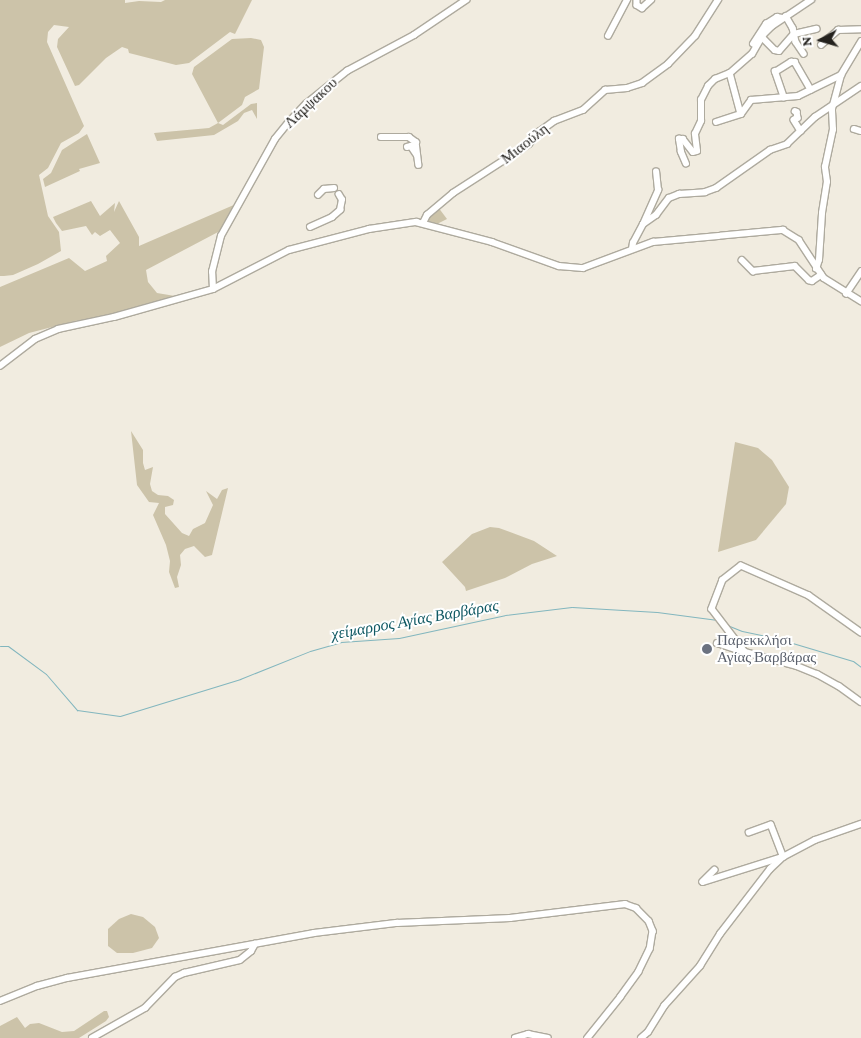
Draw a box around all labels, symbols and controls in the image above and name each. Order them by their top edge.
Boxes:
north arrow [796,15,846,65]
text: N [798,36,815,47]
street label: Λάμψακου [281,74,341,132]
street label: Μιαούλη [498,120,552,168]
water label: χείμαρρος Αγίας Βαρβάρας [330,596,500,644]
place label: Παρεκκλήσι Αγίας Βαρβάρας [717,631,816,666]
marker: Παρεκκλήσι Αγίας Βαρβάρας [701,643,713,655]

